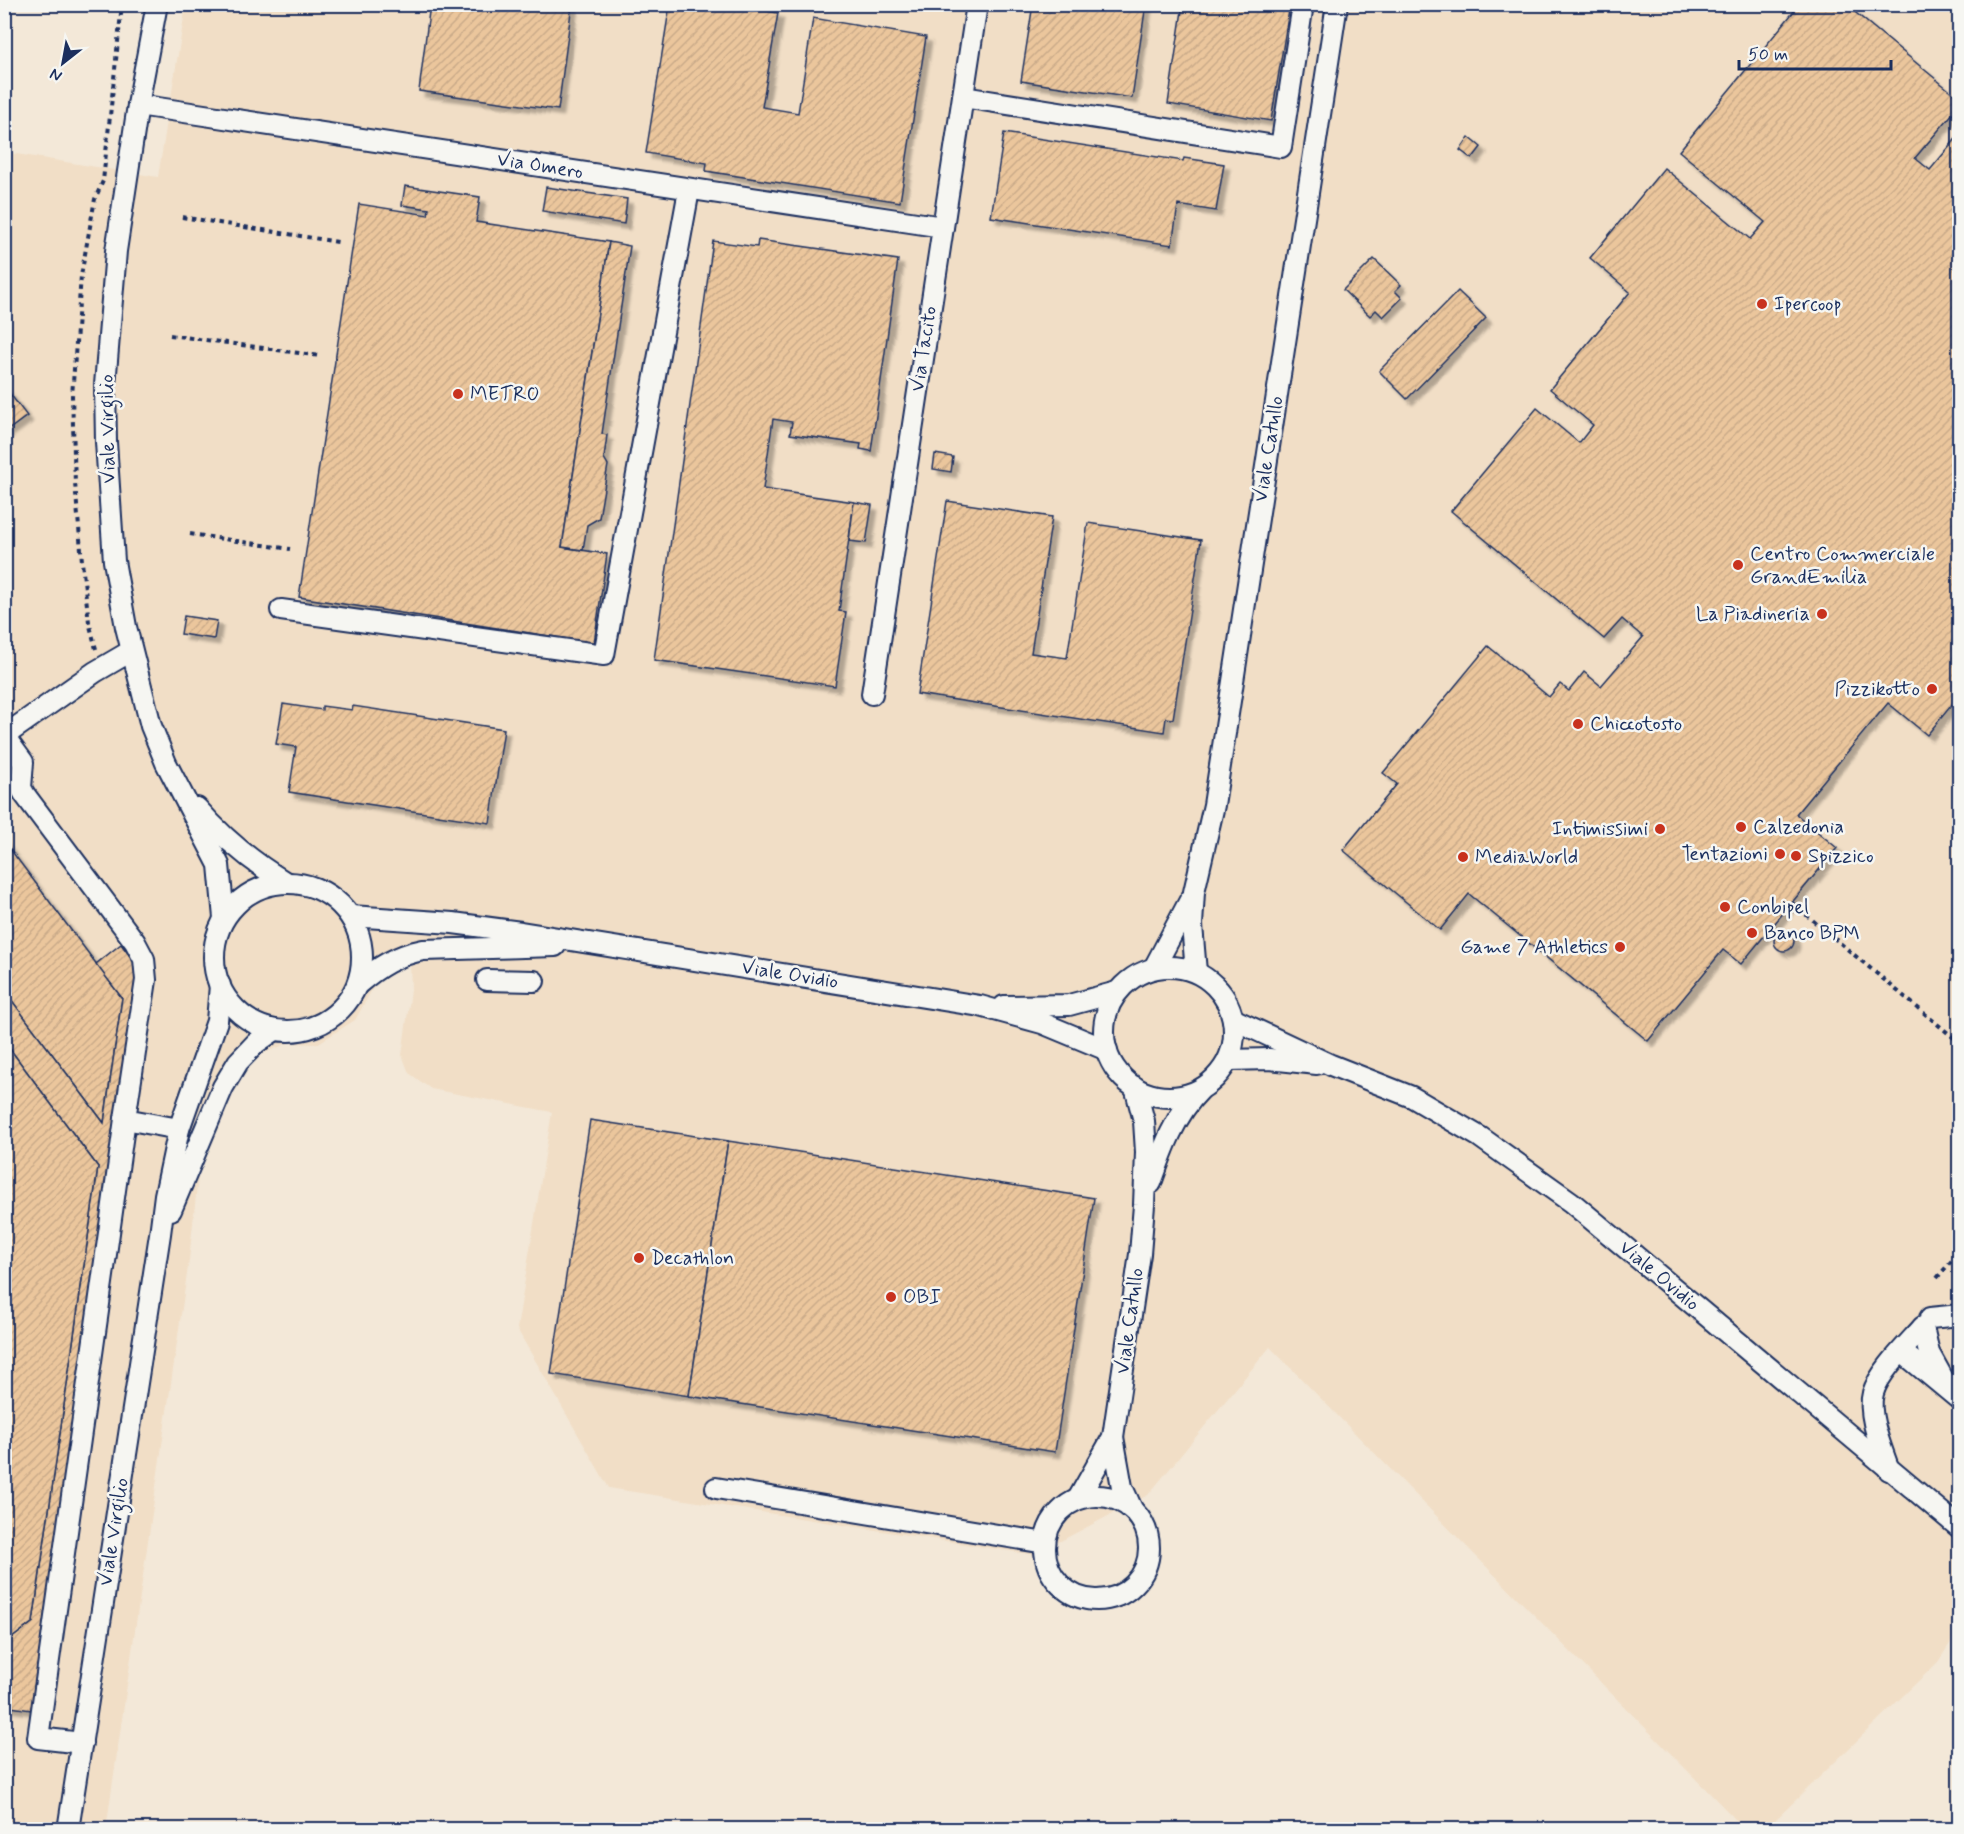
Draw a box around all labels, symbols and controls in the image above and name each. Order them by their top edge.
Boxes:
north arrow [33,33,93,93]
scale bar [1739,33,1890,71]
text: 50 m [1748,43,1788,67]
text: N [46,63,66,86]
street label: Via Omero [495,146,585,186]
place label: Ipercoop [1774,291,1842,318]
marker: Ipercoop [1755,297,1769,311]
street label: Via Tacito [904,304,944,394]
street label: Viale Virgilio [94,374,124,484]
place label: METRO [470,381,540,408]
marker: METRO [451,387,465,401]
street label: Viale Catullo [1247,394,1291,504]
place label: Centro Commerciale GrandEmilia [1750,541,1935,591]
marker: Centro Commerciale GrandEmilia [1731,558,1745,572]
place label: La Piadineria [1696,601,1810,628]
marker: La Piadineria [1815,607,1829,621]
place label: Pizzikotto [1834,676,1920,703]
marker: Pizzikotto [1925,682,1939,696]
place label: Chiccotosto [1590,711,1682,738]
marker: Chiccotosto [1571,717,1585,731]
place label: Calzedonia [1753,814,1844,841]
place label: Intimissimi [1552,816,1648,843]
marker: Calzedonia [1734,820,1748,834]
marker: Intimissimi [1653,822,1667,836]
place label: Tentazioni [1681,841,1768,868]
place label: Spizzico [1808,843,1874,870]
place label: MediaWorld [1475,844,1578,871]
marker: Tentazioni [1773,847,1787,861]
marker: Spizzico [1789,849,1803,863]
marker: MediaWorld [1456,850,1470,864]
place label: Conbipel [1737,894,1809,921]
marker: Conbipel [1718,900,1732,914]
place label: Banco BPM [1764,920,1860,947]
marker: Banco BPM [1745,926,1759,940]
place label: Game 7 Athletics [1460,934,1608,961]
marker: Game 7 Athletics [1613,940,1627,954]
street label: Viale Ovidio [740,954,840,996]
street label: Viale Ovidio [1613,1234,1705,1318]
place label: Decathlon [651,1245,734,1272]
marker: Decathlon [632,1251,646,1265]
street label: Viale Catullo [1109,1266,1151,1376]
place label: OBI [903,1284,941,1311]
marker: OBI [884,1290,898,1304]
street label: Viale Virgilio [92,1476,138,1588]

